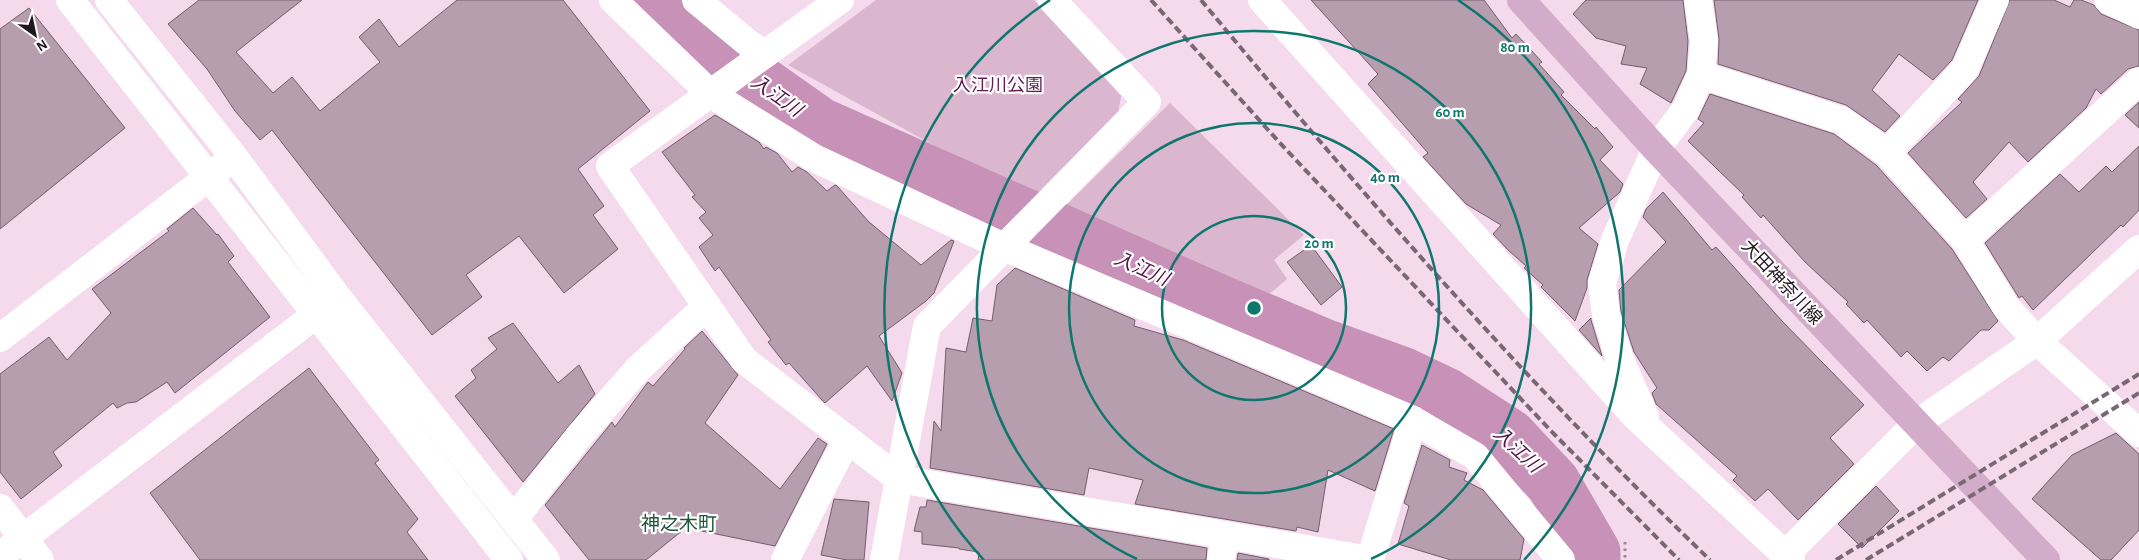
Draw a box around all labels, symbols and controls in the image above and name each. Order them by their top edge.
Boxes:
north arrow [10,10,60,60]
text: N [34,37,49,54]
text: 80 m [1500,40,1530,55]
water label: 入江川 [747,71,807,122]
park label: 入江川公園 [953,76,1043,95]
text: 60 m [1435,105,1465,120]
text: 40 m [1370,170,1400,185]
text: 20 m [1304,236,1334,251]
street label: 大田神奈川線 [1738,236,1826,328]
water label: 入江川 [1111,248,1174,290]
centre of rings [1245,299,1263,317]
water label: 入江川 [1490,423,1546,478]
district label: 神之木町 [641,513,717,534]

